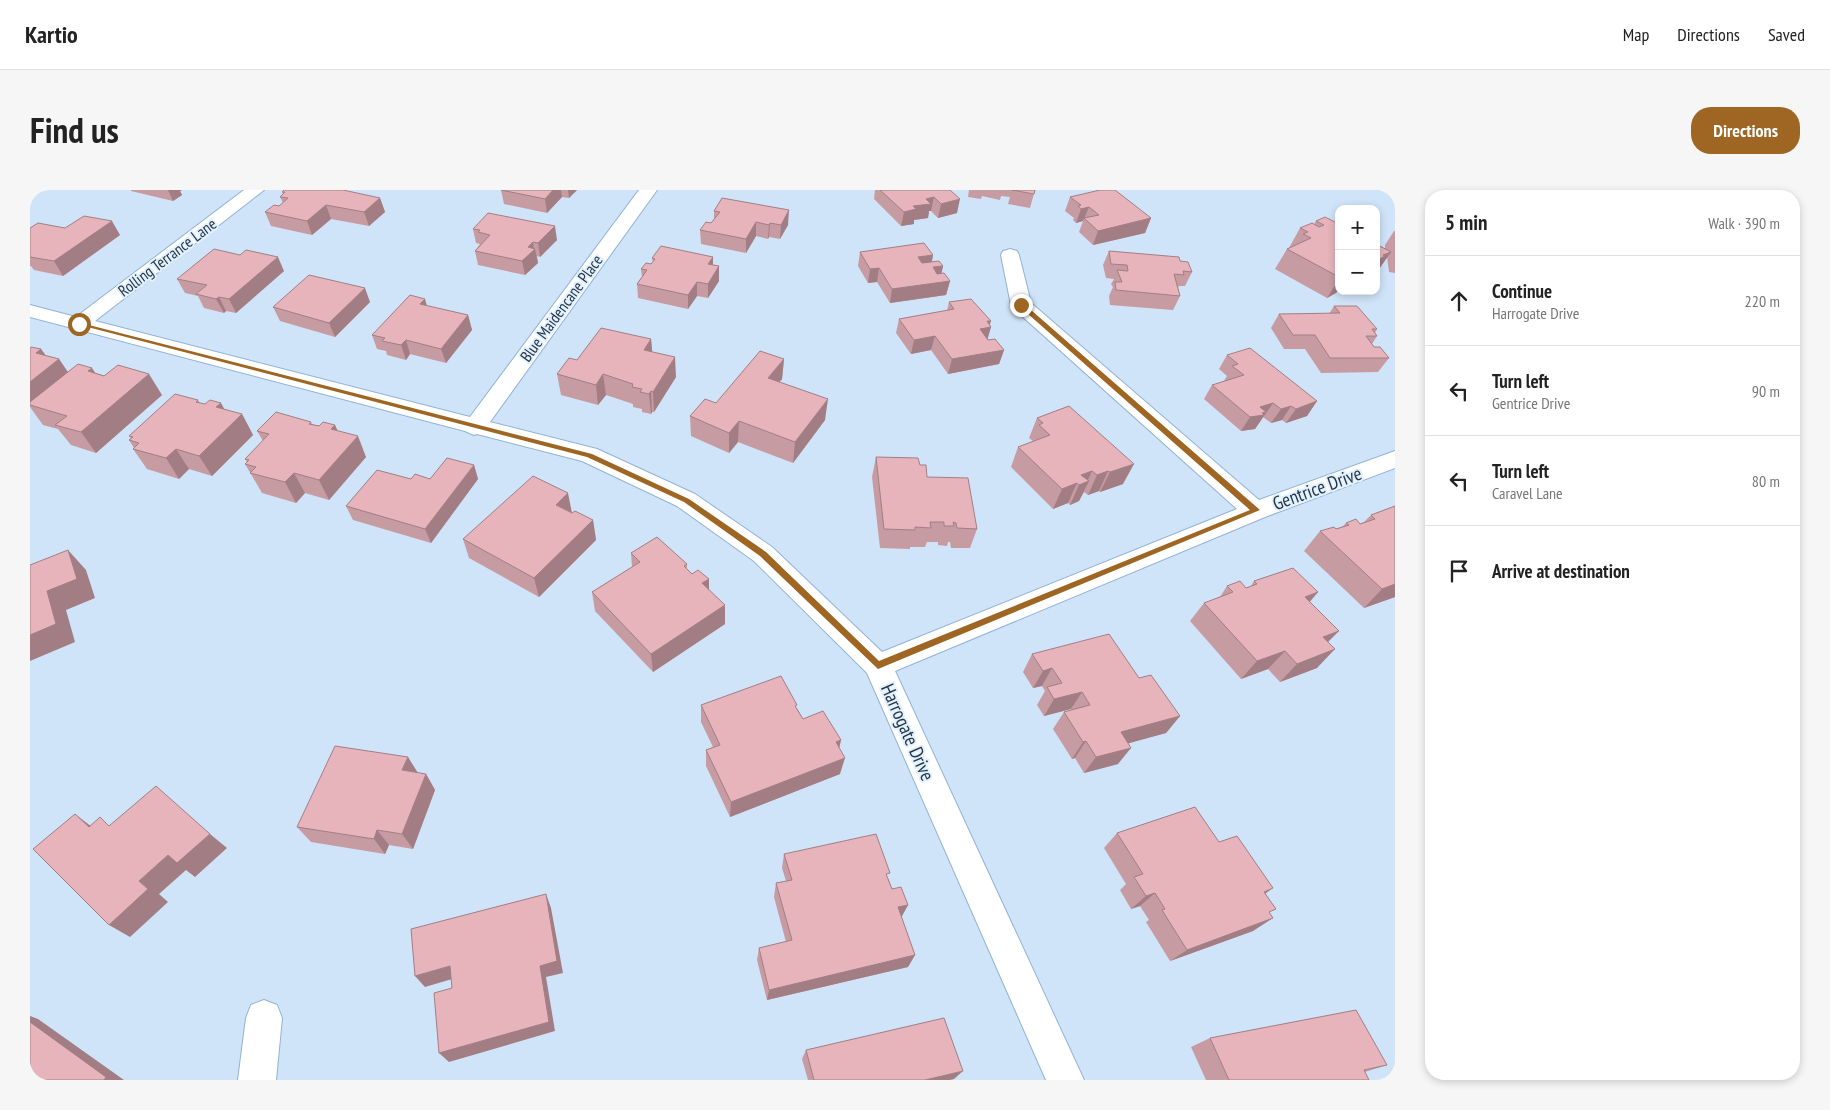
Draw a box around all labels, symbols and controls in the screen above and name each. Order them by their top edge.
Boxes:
text: Kartio [25,19,78,50]
text: Map [1623,23,1649,46]
text: Directions [1677,23,1740,46]
text: Saved [1768,23,1805,46]
text: Find us [30,107,119,153]
button: Directions [1691,107,1800,154]
map controls [1335,205,1380,295]
button: + [1335,205,1380,250]
text: 5 min [1445,209,1487,236]
text: Walk · 390 m [1708,213,1780,233]
street label: Rolling Terrance Lane [114,214,220,300]
button: − [1335,250,1380,295]
street label: Blue Maidencane Place [515,251,607,365]
text: Continue [1492,279,1552,303]
icon: ahead [1445,287,1473,315]
text: 220 m [1745,291,1780,311]
route end [1010,294,1033,317]
text: Harrogate Drive [1492,303,1579,323]
route start [68,313,91,336]
text: Turn left [1492,369,1549,393]
icon: left [1445,377,1473,405]
text: 90 m [1752,381,1780,401]
text: Gentrice Drive [1492,393,1570,413]
text: Turn left [1492,459,1549,483]
street label: Gentrice Drive [1269,461,1365,515]
icon: left [1445,467,1473,495]
text: 80 m [1752,471,1780,491]
text: Caravel Lane [1492,483,1563,503]
icon: arrive [1445,557,1473,585]
text: Arrive at destination [1492,559,1630,583]
street label: Harrogate Drive [876,680,940,784]

